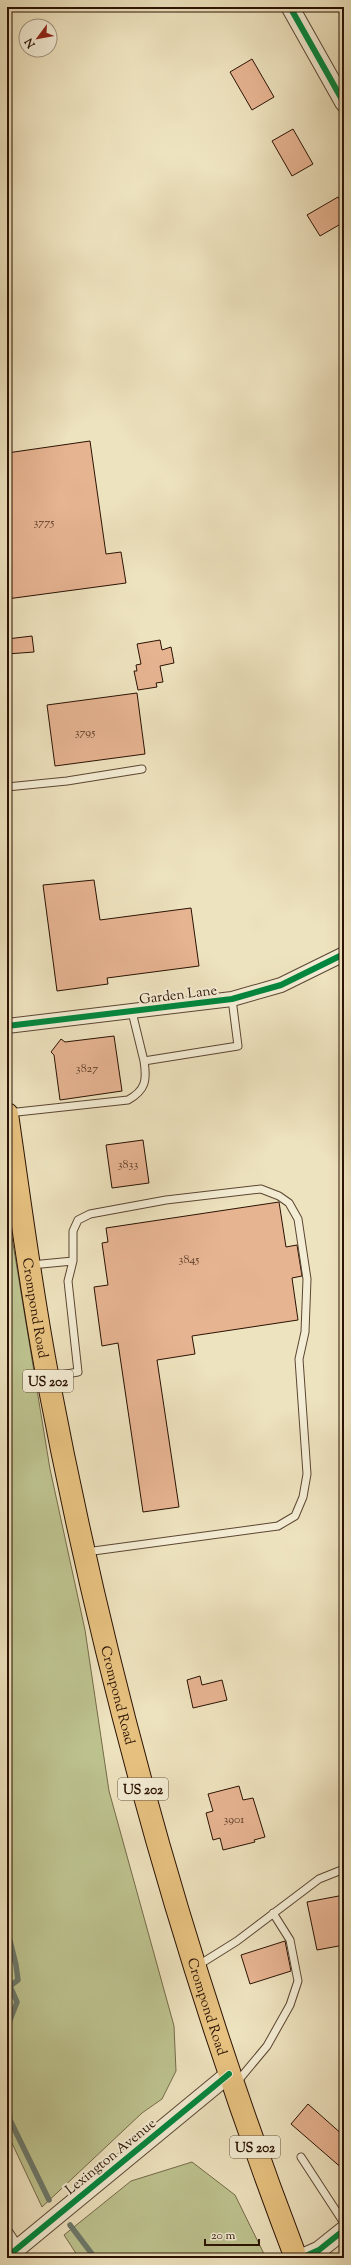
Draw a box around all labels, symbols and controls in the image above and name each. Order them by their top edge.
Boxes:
north arrow [18,18,58,58]
text: N [21,35,40,52]
house number: 3775 [34,514,54,532]
house number: 3795 [75,724,95,742]
street label: Garden Lane [138,981,218,1011]
house number: 3827 [76,1060,98,1078]
house number: 3833 [118,1156,138,1174]
house number: 3845 [179,1251,199,1269]
street label: Crompond Road [16,1257,52,1360]
road number: US 202 [23,1370,73,1392]
street label: Crompond Road [94,1644,139,1747]
road number: US 202 [118,1778,168,1800]
house number: 3901 [224,1811,244,1829]
street label: Crompond Road [181,1956,231,2059]
street label: Lexington Avenue [61,2115,161,2201]
road number: US 202 [230,2136,280,2158]
scale bar [205,2221,259,2247]
text: 20 m [211,2227,236,2245]

